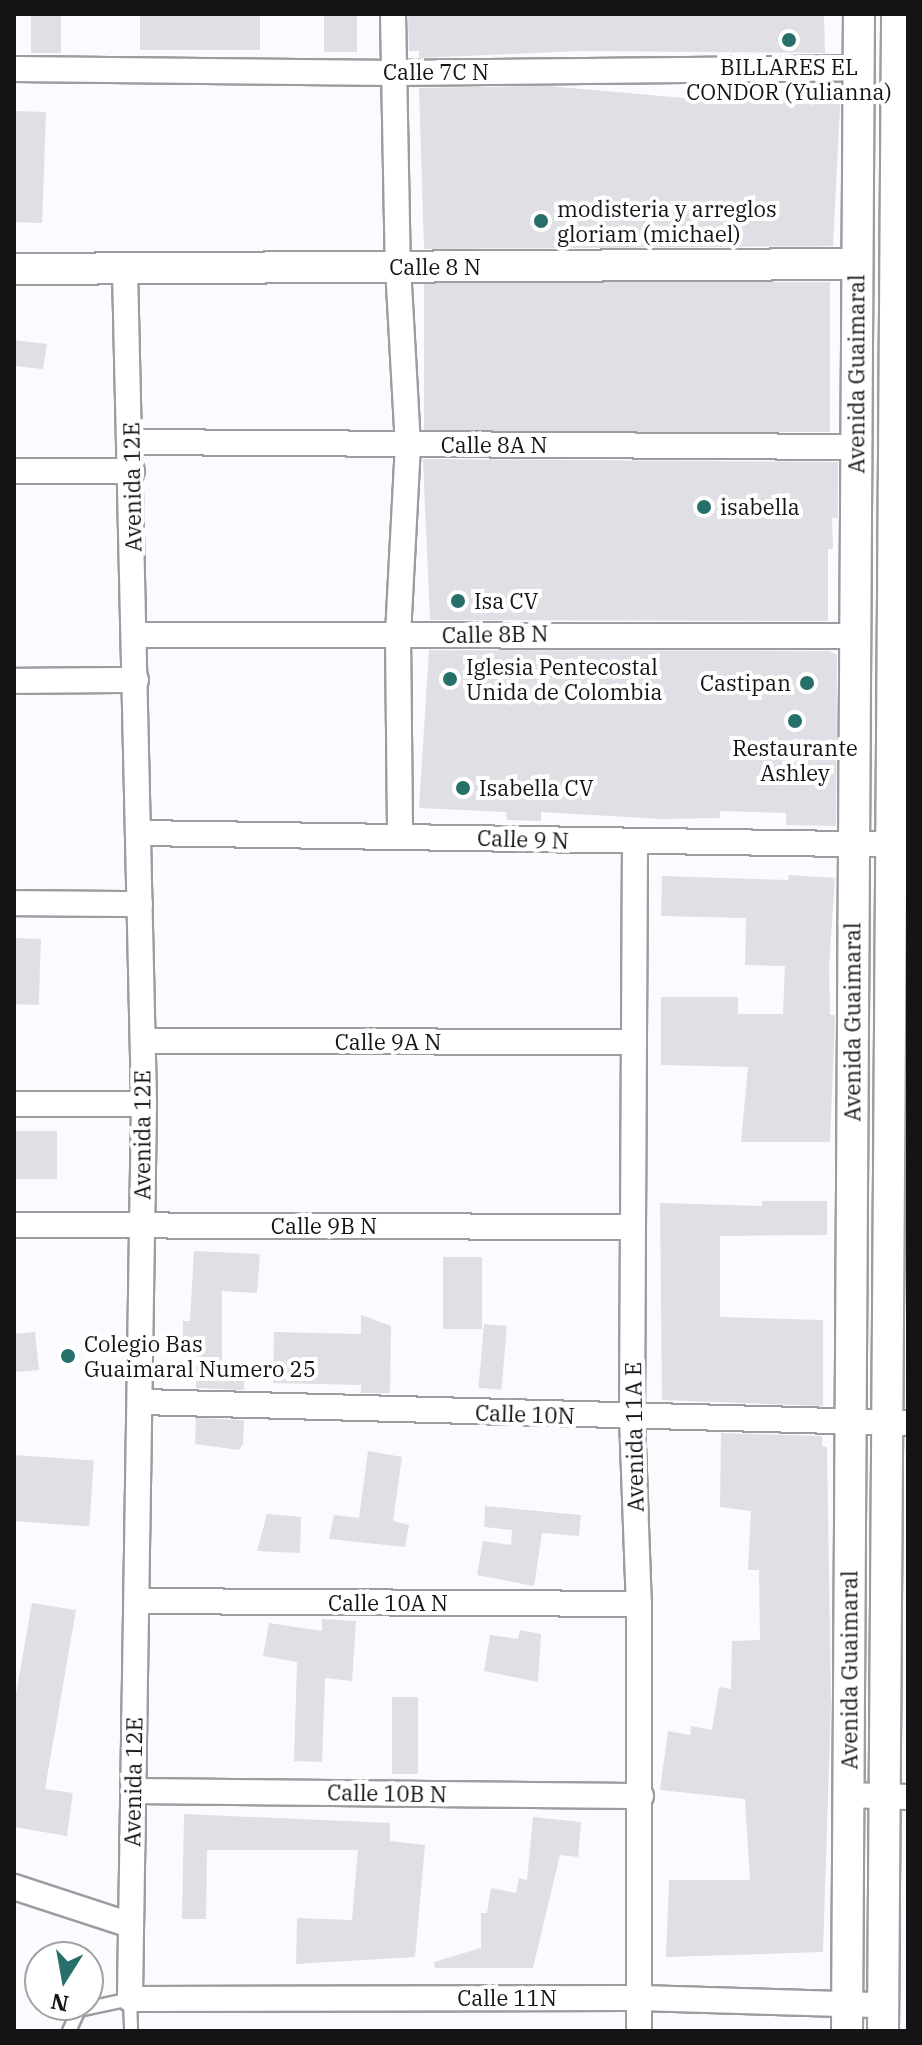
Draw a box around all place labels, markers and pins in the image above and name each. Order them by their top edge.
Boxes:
marker: BILLARES EL CONDOR (Yulianna) [780,31,798,49]
place label: BILLARES EL CONDOR (Yulianna) [686,53,892,104]
place label: modisteria y arreglos gloriam (michael) [557,195,777,246]
marker: modisteria y arreglos gloriam (michael) [532,212,550,230]
place label: isabella [720,494,800,520]
marker: isabella [695,498,713,516]
place label: Isa CV [474,588,538,614]
marker: Isa CV [449,592,467,610]
place label: Iglesia Pentecostal Unida de Colombia [466,653,662,704]
marker: Iglesia Pentecostal Unida de Colombia [441,670,459,688]
place label: Castipan [700,670,791,696]
marker: Castipan [798,674,816,692]
marker: Restaurante Ashley [786,712,804,730]
place label: Restaurante Ashley [732,734,858,786]
place label: Isabella CV [479,775,594,801]
marker: Isabella CV [454,779,472,797]
place label: Colegio Bas Guaimaral Numero 25 [84,1330,316,1382]
marker: Colegio Bas Guaimaral Numero 25 [59,1347,77,1365]

